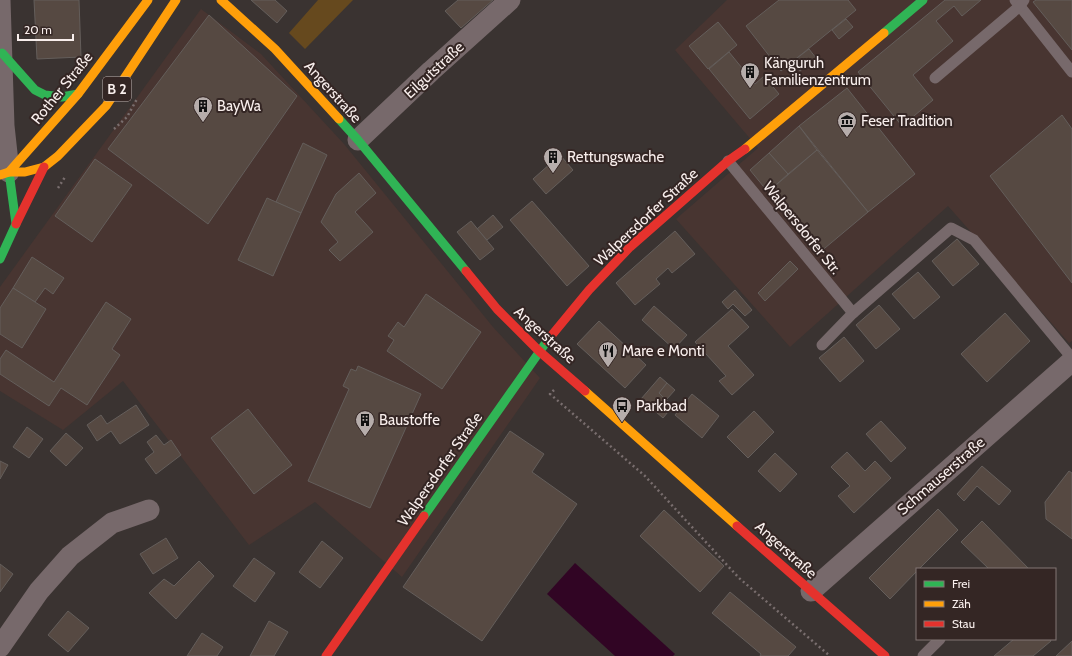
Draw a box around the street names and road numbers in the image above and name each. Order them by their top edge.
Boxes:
street label: Eilgutstraße [400,38,468,102]
street label: Rother Straße [27,48,97,128]
street label: Angerstraße [301,57,366,127]
road number: B 2 [103,77,131,101]
street label: Walpersdorfer Straße [591,164,702,270]
street label: Walpersdorfer Str. [759,178,845,278]
street label: Angerstraße [510,303,580,368]
street label: Walpersdorfer Straße [394,408,486,529]
street label: Schmauserstraße [894,433,989,519]
street label: Angerstraße [751,518,821,583]

